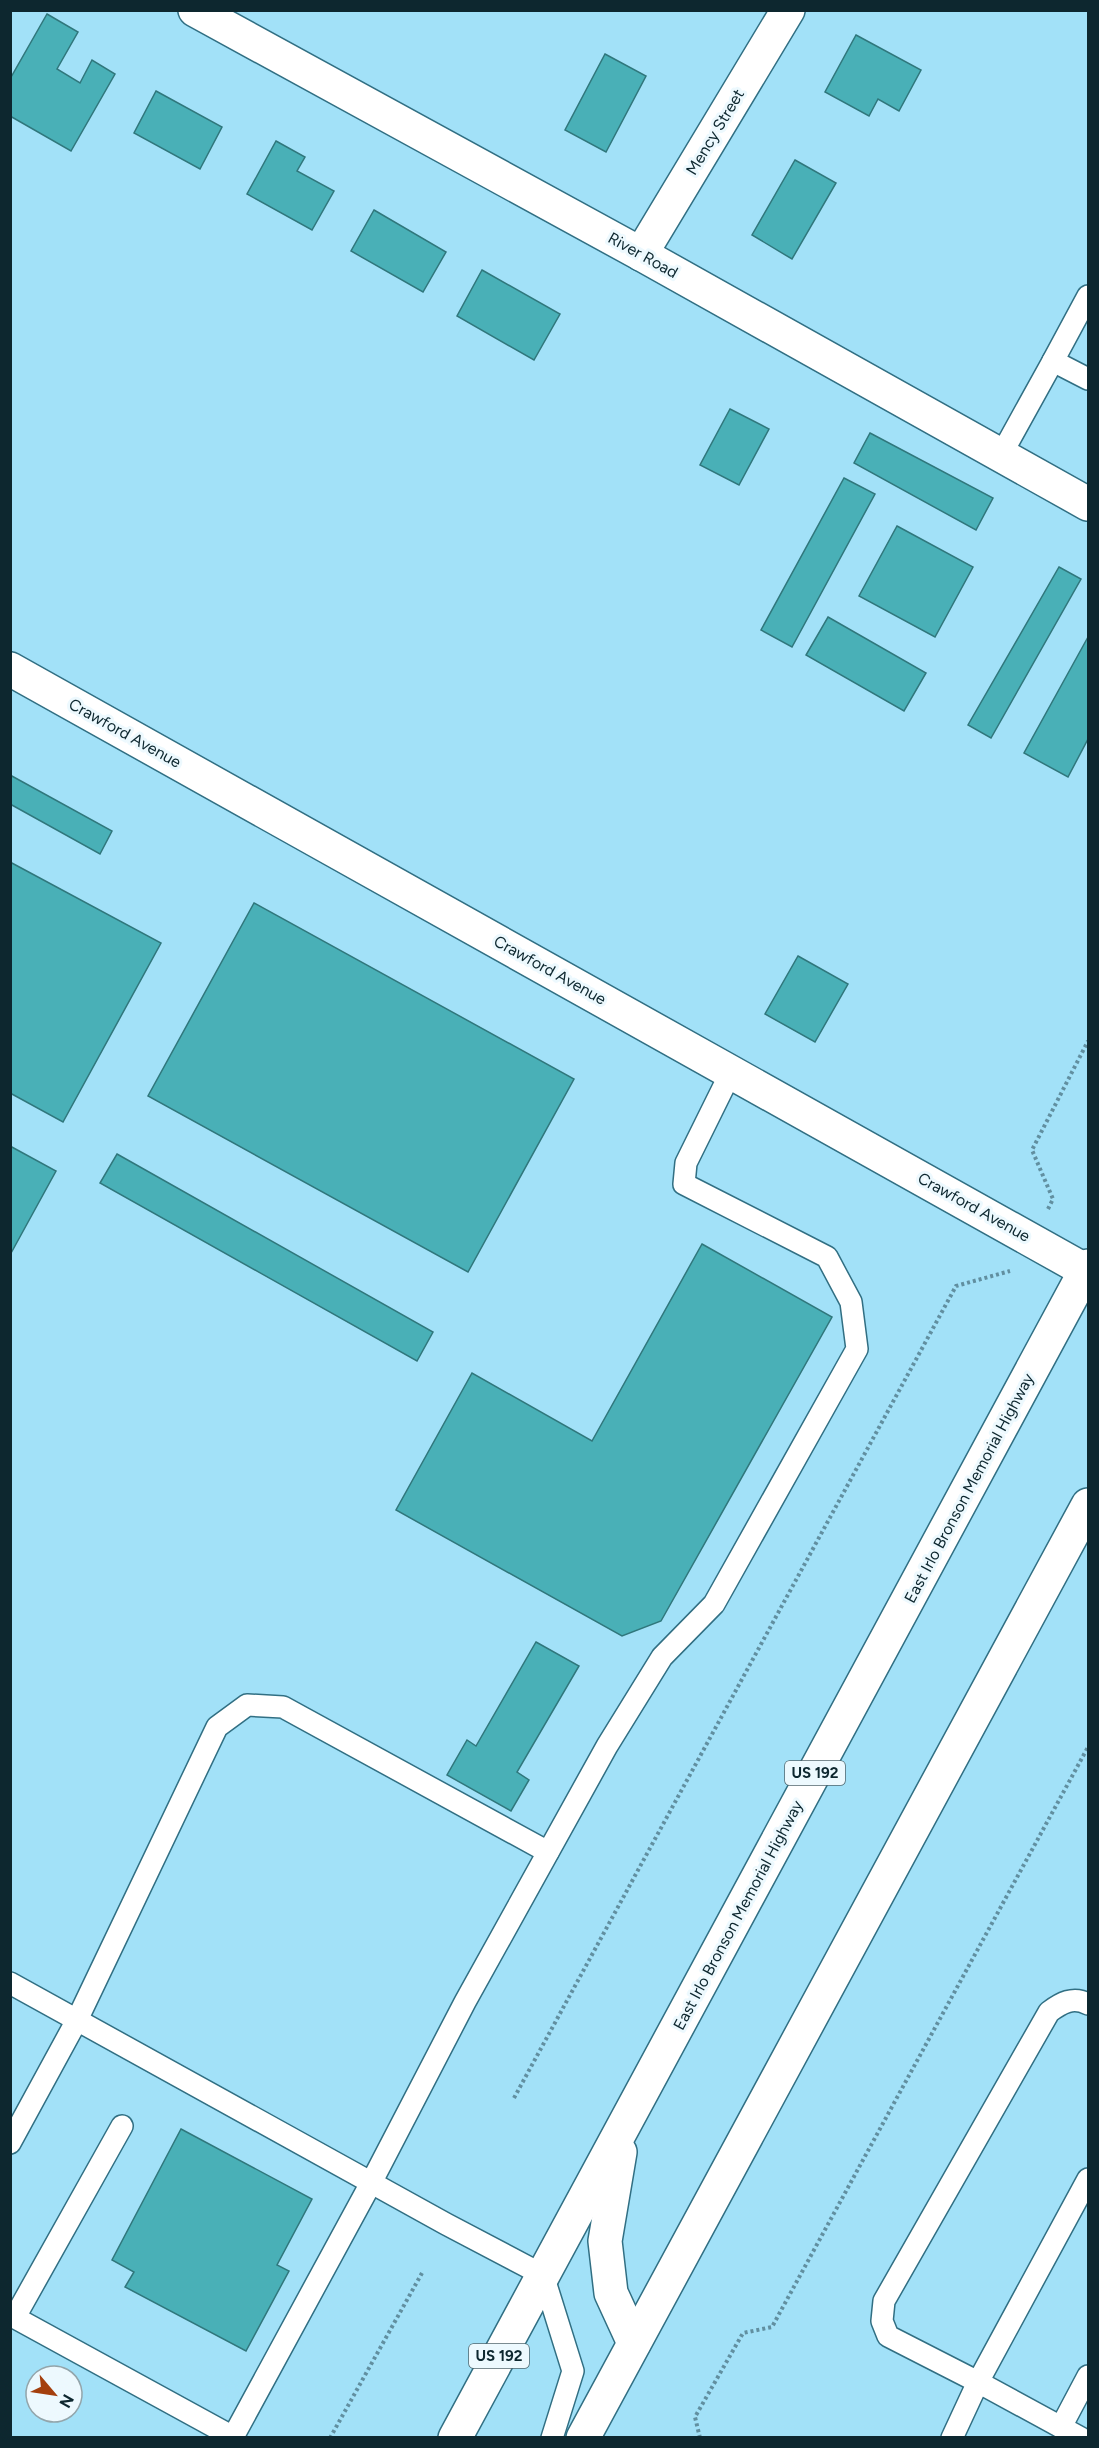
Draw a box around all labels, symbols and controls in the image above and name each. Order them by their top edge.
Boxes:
street label: Mency Street [682,86,748,178]
street label: River Road [605,228,681,282]
street label: Crawford Avenue [66,694,185,772]
street label: Crawford Avenue [491,931,610,1009]
street label: Crawford Avenue [915,1168,1034,1246]
street label: East Irlo Bronson Memorial Highway [900,1369,1038,1606]
road number: US 192 [785,1761,845,1785]
street label: East Irlo Bronson Memorial Highway [669,1796,807,2033]
road number: US 192 [469,2344,529,2368]
north arrow [24,2364,84,2424]
text: N [55,2391,78,2411]

